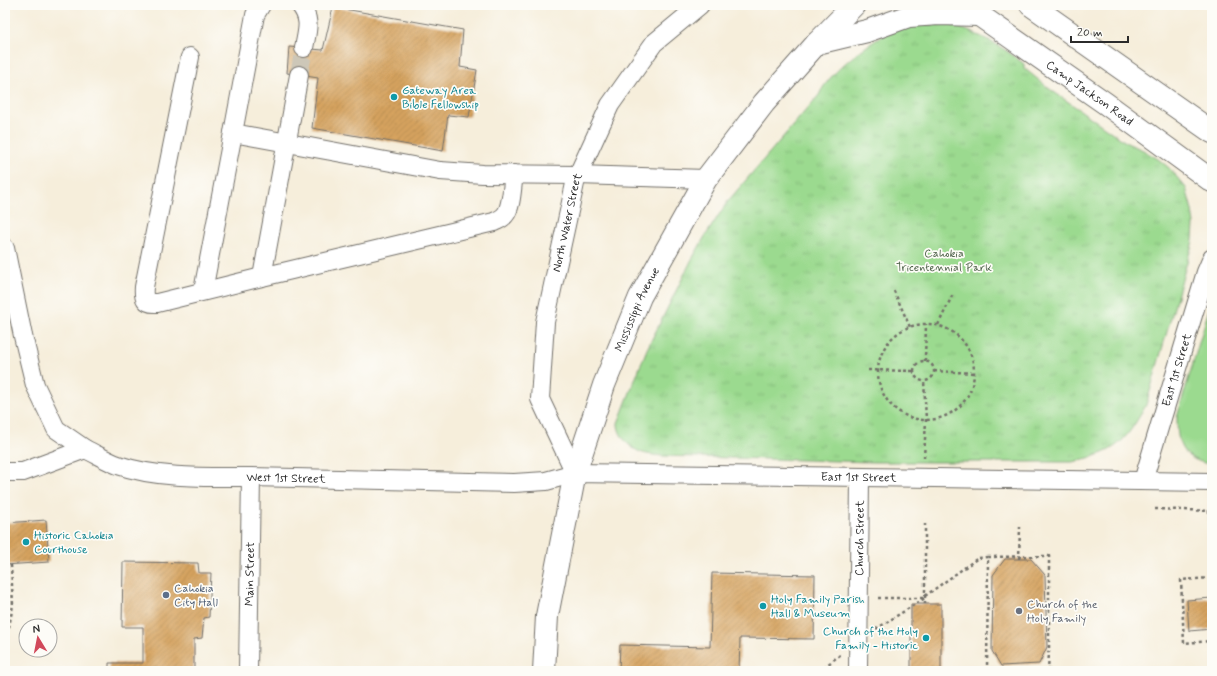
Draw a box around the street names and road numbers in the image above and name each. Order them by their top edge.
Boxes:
street label: Camp Jackson Road [1042,57,1136,130]
street label: North Water Street [549,171,587,274]
street label: Mississippi Avenue [611,265,664,354]
street label: East 1st Street [1159,332,1196,409]
street label: East 1st Street [821,469,897,487]
street label: West 1st Street [246,470,326,488]
street label: Church Street [852,500,869,576]
street label: Main Street [242,541,259,606]

